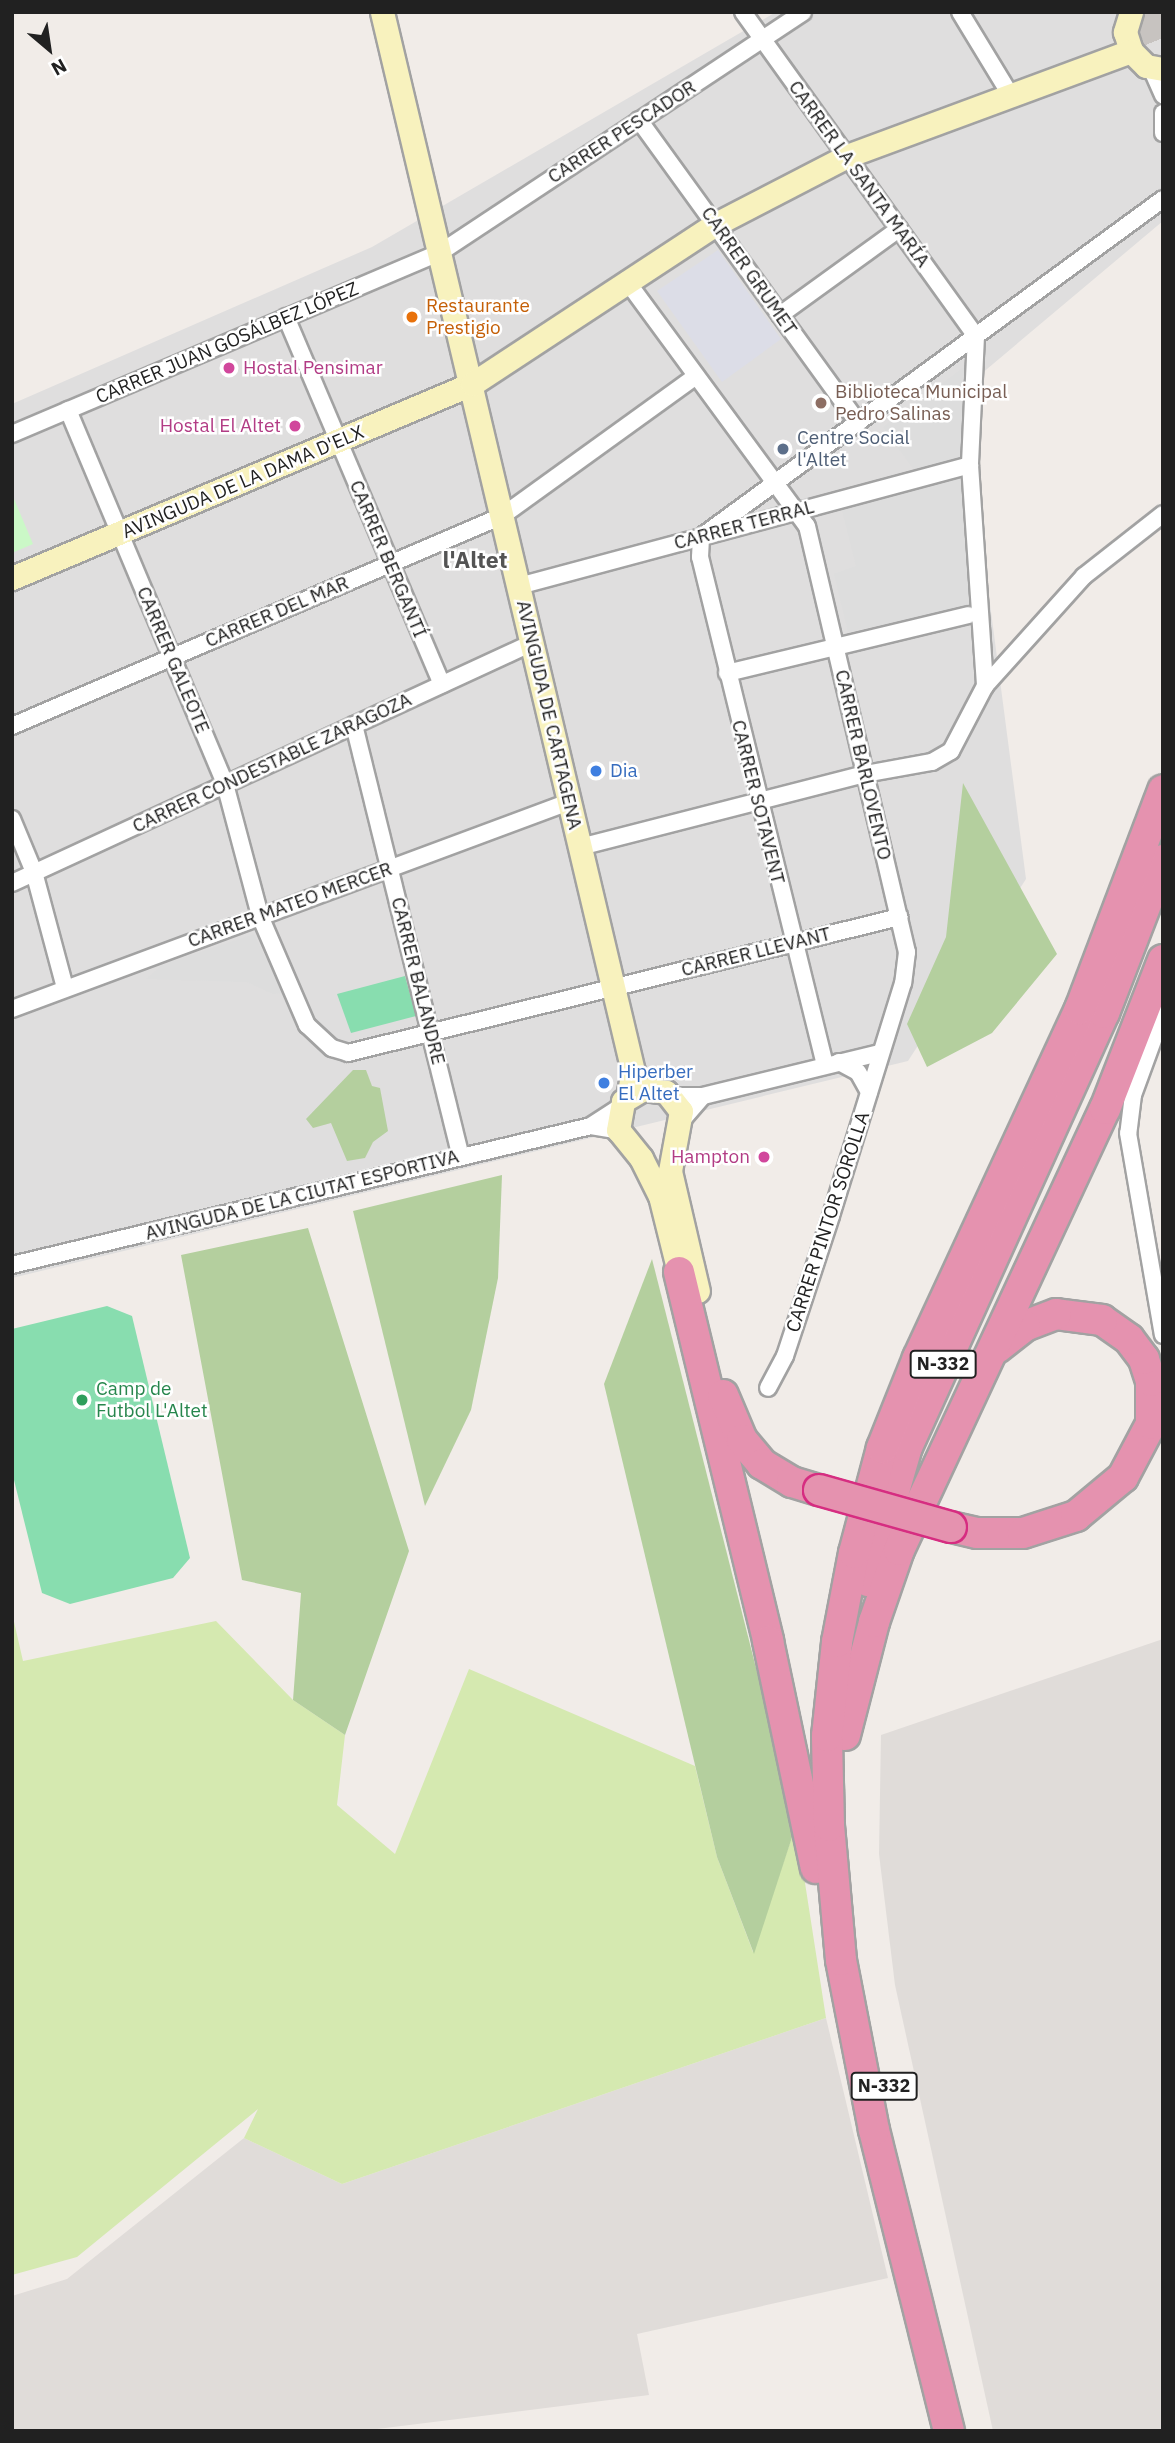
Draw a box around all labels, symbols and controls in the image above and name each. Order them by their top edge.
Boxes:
north arrow [14,14,84,84]
text: N [47,54,71,81]
street label: CARRER PESCADOR [544,76,700,188]
street label: CARRER LA SANTA MARÍA [784,76,934,272]
street label: CARRER GRUMET [696,202,802,340]
street label: CARRER JUAN GOSÁLBEZ LÓPEZ [92,277,362,409]
place label: Restaurante Prestigio [426,295,530,339]
marker: Restaurante Prestigio [404,309,420,325]
place label: Hostal Pensimar [243,357,383,379]
marker: Hostal Pensimar [221,360,237,376]
place label: Biblioteca Municipal Pedro Salinas [835,381,1007,425]
marker: Biblioteca Municipal Pedro Salinas [813,395,829,411]
place label: Hostal El Altet [160,415,281,437]
marker: Hostal El Altet [287,418,303,434]
street label: AVINGUDA DE LA DAMA D'ELX [119,421,367,543]
place label: Centre Social l'Altet [797,427,910,471]
marker: Centre Social l'Altet [775,441,791,457]
street label: CARRER BERGANTÍ [345,477,431,641]
street label: CARRER TERRAL [672,495,816,555]
district label: l'Altet [442,545,508,573]
street label: CARRER DEL MAR [202,571,352,653]
street label: CARRER GALEOTE [132,583,214,737]
street label: AVINGUDA DE CARTAGENA [511,598,587,832]
street label: CARRER BARLOVENTO [830,668,896,862]
street label: CARRER CONDESTABLE ZARAGOZA [129,688,415,838]
street label: CARRER SOTAVENT [727,718,789,886]
place label: Dia [610,760,638,782]
marker: Dia [588,763,604,779]
street label: CARRER MATEO MERCER [185,857,395,953]
street label: CARRER BALANDRE [386,895,450,1067]
street label: CARRER LLEVANT [679,922,833,982]
place label: Hiperber El Altet [618,1061,693,1105]
marker: Hiperber El Altet [596,1075,612,1091]
street label: CARRER PINTOR SOROLLA [782,1109,874,1335]
street label: AVINGUDA DE LA CIUTAT ESPORTIVA [143,1145,461,1245]
place label: Hampton [671,1146,750,1168]
marker: Hampton [756,1149,772,1165]
road number: N-332 [908,1350,978,1378]
place label: Camp de Futbol L'Altet [96,1378,208,1422]
marker: Camp de Futbol L'Altet [74,1392,90,1408]
road number: N-332 [849,2072,919,2100]

